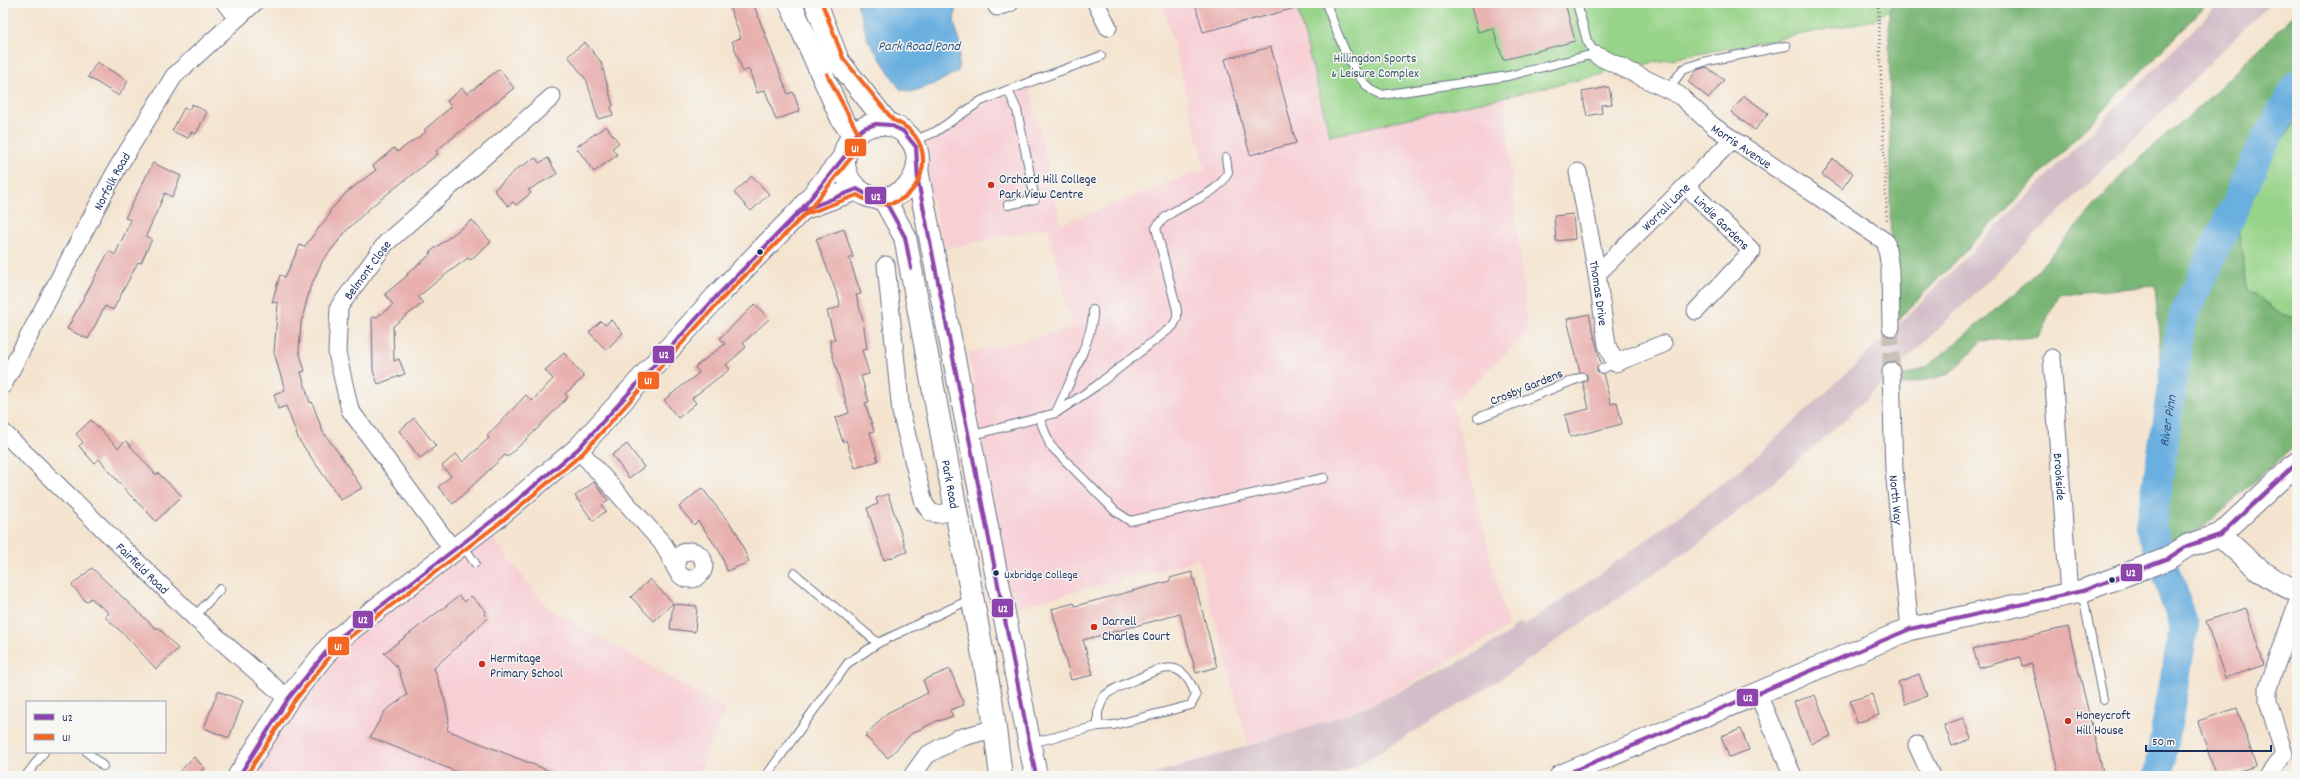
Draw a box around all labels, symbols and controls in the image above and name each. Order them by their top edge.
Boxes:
water label: Park Road Pond [878,37,962,57]
park label: Hillingdon Sports & Leisure Complex [1331,50,1419,84]
street label: Morris Avenue [1706,120,1775,175]
line badge: U1 [844,138,867,157]
text: U1 [851,142,859,158]
street label: Norfolk Road [90,150,137,214]
place label: Orchard Hill College Park View Centre [999,171,1096,205]
marker: Orchard Hill College Park View Centre [986,180,996,190]
street label: Worrall Lane [1638,180,1696,237]
line badge: U2 [864,186,887,205]
text: U2 [871,190,881,206]
street label: Lindie Gardens [1688,192,1753,256]
street label: Belmont Close [340,237,397,305]
unlabelled marker [755,247,765,257]
street label: Thomas Drive [1583,259,1611,327]
line badge: U2 [652,345,675,364]
text: U2 [659,348,669,364]
street label: Crosby Gardens [1488,365,1566,412]
line badge: U1 [637,371,660,390]
text: U1 [644,374,652,390]
water label: River Pinn [2155,393,2183,448]
street label: Brookside [2047,452,2069,502]
street label: Park Road [935,458,963,511]
street label: North Way [1883,474,1907,526]
street label: Fairfield Road [110,539,172,600]
line badge: U2 [2120,563,2143,582]
text: U2 [2126,566,2136,582]
place label: Uxbridge College [1004,567,1078,584]
marker: Uxbridge College [991,568,1001,578]
unlabelled marker [2107,575,2117,585]
line badge: U2 [991,598,1014,618]
text: U2 [998,602,1008,618]
line badge: U2 [352,610,374,629]
text: U2 [358,613,368,629]
place label: Darrell Charles Court [1102,613,1170,647]
marker: Darrell Charles Court [1089,622,1099,632]
line badge: U1 [327,636,350,656]
text: U1 [334,640,342,656]
place label: Hermitage Primary School [490,650,563,684]
marker: Hermitage Primary School [477,659,487,669]
line badge: U2 [1736,688,1759,707]
text: U2 [1743,691,1753,707]
legend [26,701,166,753]
place label: Honeycroft Hill House [2076,707,2131,741]
text: U2 [62,710,73,727]
marker: Honeycroft Hill House [2063,716,2073,726]
scale bar [2146,727,2271,753]
text: U1 [62,730,70,747]
text: 50 m [2152,734,2175,751]

